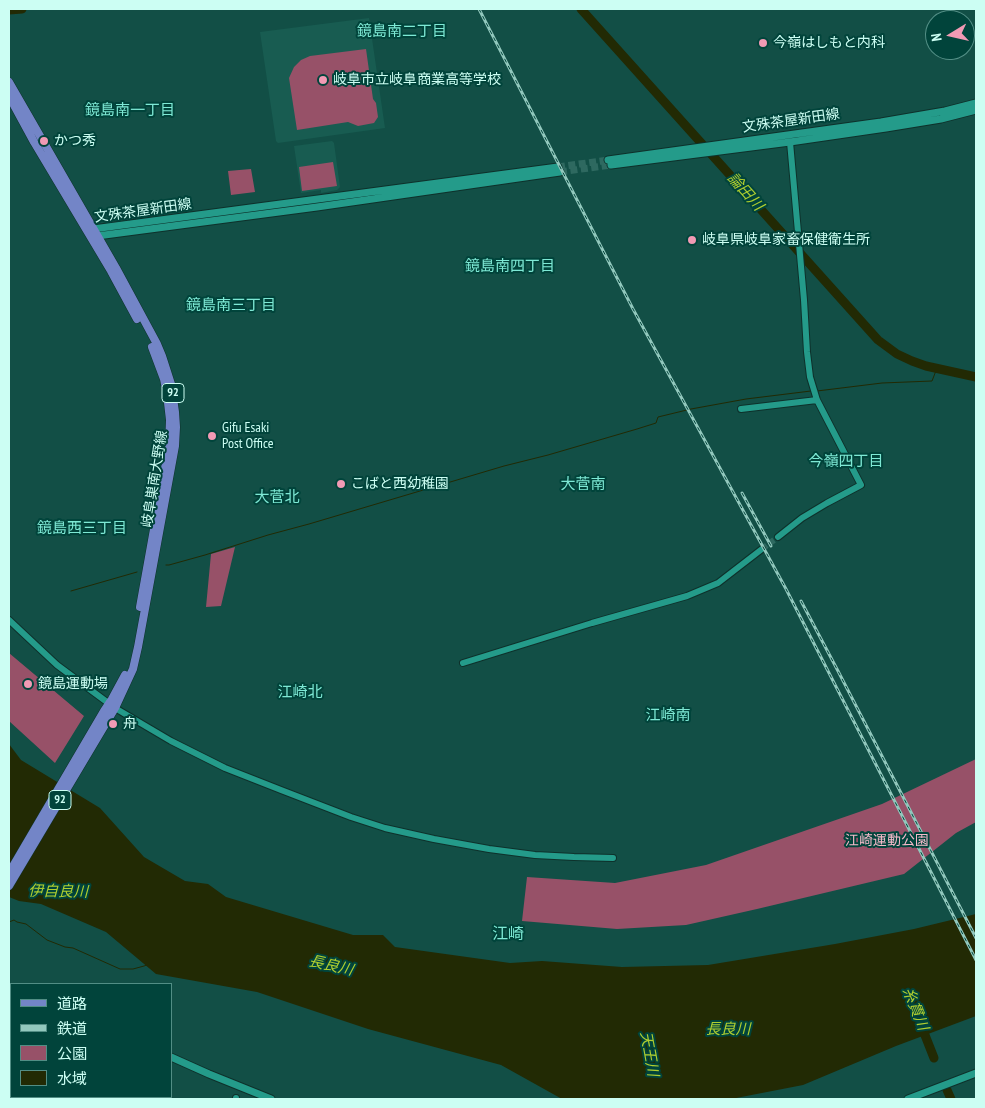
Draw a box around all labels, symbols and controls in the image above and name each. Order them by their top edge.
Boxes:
north arrow [925,10,975,60]
district label: 鏡島南二丁目 [357,23,447,41]
text: N [927,32,946,42]
place label: 今嶺はしもと内科 [773,35,885,51]
marker: 今嶺はしもと内科 [757,37,769,49]
place label: 岐阜市立岐阜商業高等学校 [333,72,501,88]
marker: 岐阜市立岐阜商業高等学校 [317,74,329,86]
district label: 鏡島南一丁目 [85,102,175,120]
street label: 文殊茶屋新田線 [741,106,841,136]
place label: かつ秀 [54,133,96,149]
marker: かつ秀 [38,135,50,147]
water label: 論田川 [723,169,767,215]
street label: 文殊茶屋新田線 [93,196,193,226]
place label: 岐阜県岐阜家畜保健衛生所 [702,232,870,248]
marker: 岐阜県岐阜家畜保健衛生所 [686,234,698,246]
district label: 鏡島南四丁目 [465,258,555,276]
district label: 鏡島南三丁目 [186,297,276,315]
road number: 92 [162,383,184,402]
place label: Gifu Esaki Post Office [222,420,273,452]
street label: 岐阜巣南大野線 [139,429,171,529]
marker: Gifu Esaki Post Office [206,430,218,442]
district label: 今嶺四丁目 [809,453,883,471]
place label: こばと西幼稚園 [351,476,449,492]
district label: 大菅南 [561,476,605,494]
marker: こばと西幼稚園 [335,478,347,490]
district label: 大菅北 [255,489,299,507]
district label: 鏡島西三丁目 [37,520,127,538]
place label: 鏡島運動場 [38,676,108,692]
marker: 鏡島運動場 [22,678,34,690]
district label: 江崎北 [278,684,322,702]
district label: 江崎南 [646,707,690,725]
place label: 舟 [123,716,137,732]
marker: 舟 [107,718,119,730]
road number: 92 [49,790,71,810]
park label: 江崎運動公園 [845,833,929,849]
water label: 伊自良川 [28,882,88,902]
district label: 江崎 [492,924,524,944]
water label: 長良川 [307,952,355,980]
legend [10,983,172,1098]
water label: 糸貫川 [898,985,932,1033]
text: 道路 [57,994,87,1013]
text: 鉄道 [57,1019,87,1038]
water label: 長良川 [706,1021,750,1039]
water label: 天王川 [636,1030,662,1078]
text: 公園 [57,1044,87,1063]
text: 水域 [57,1069,87,1088]

